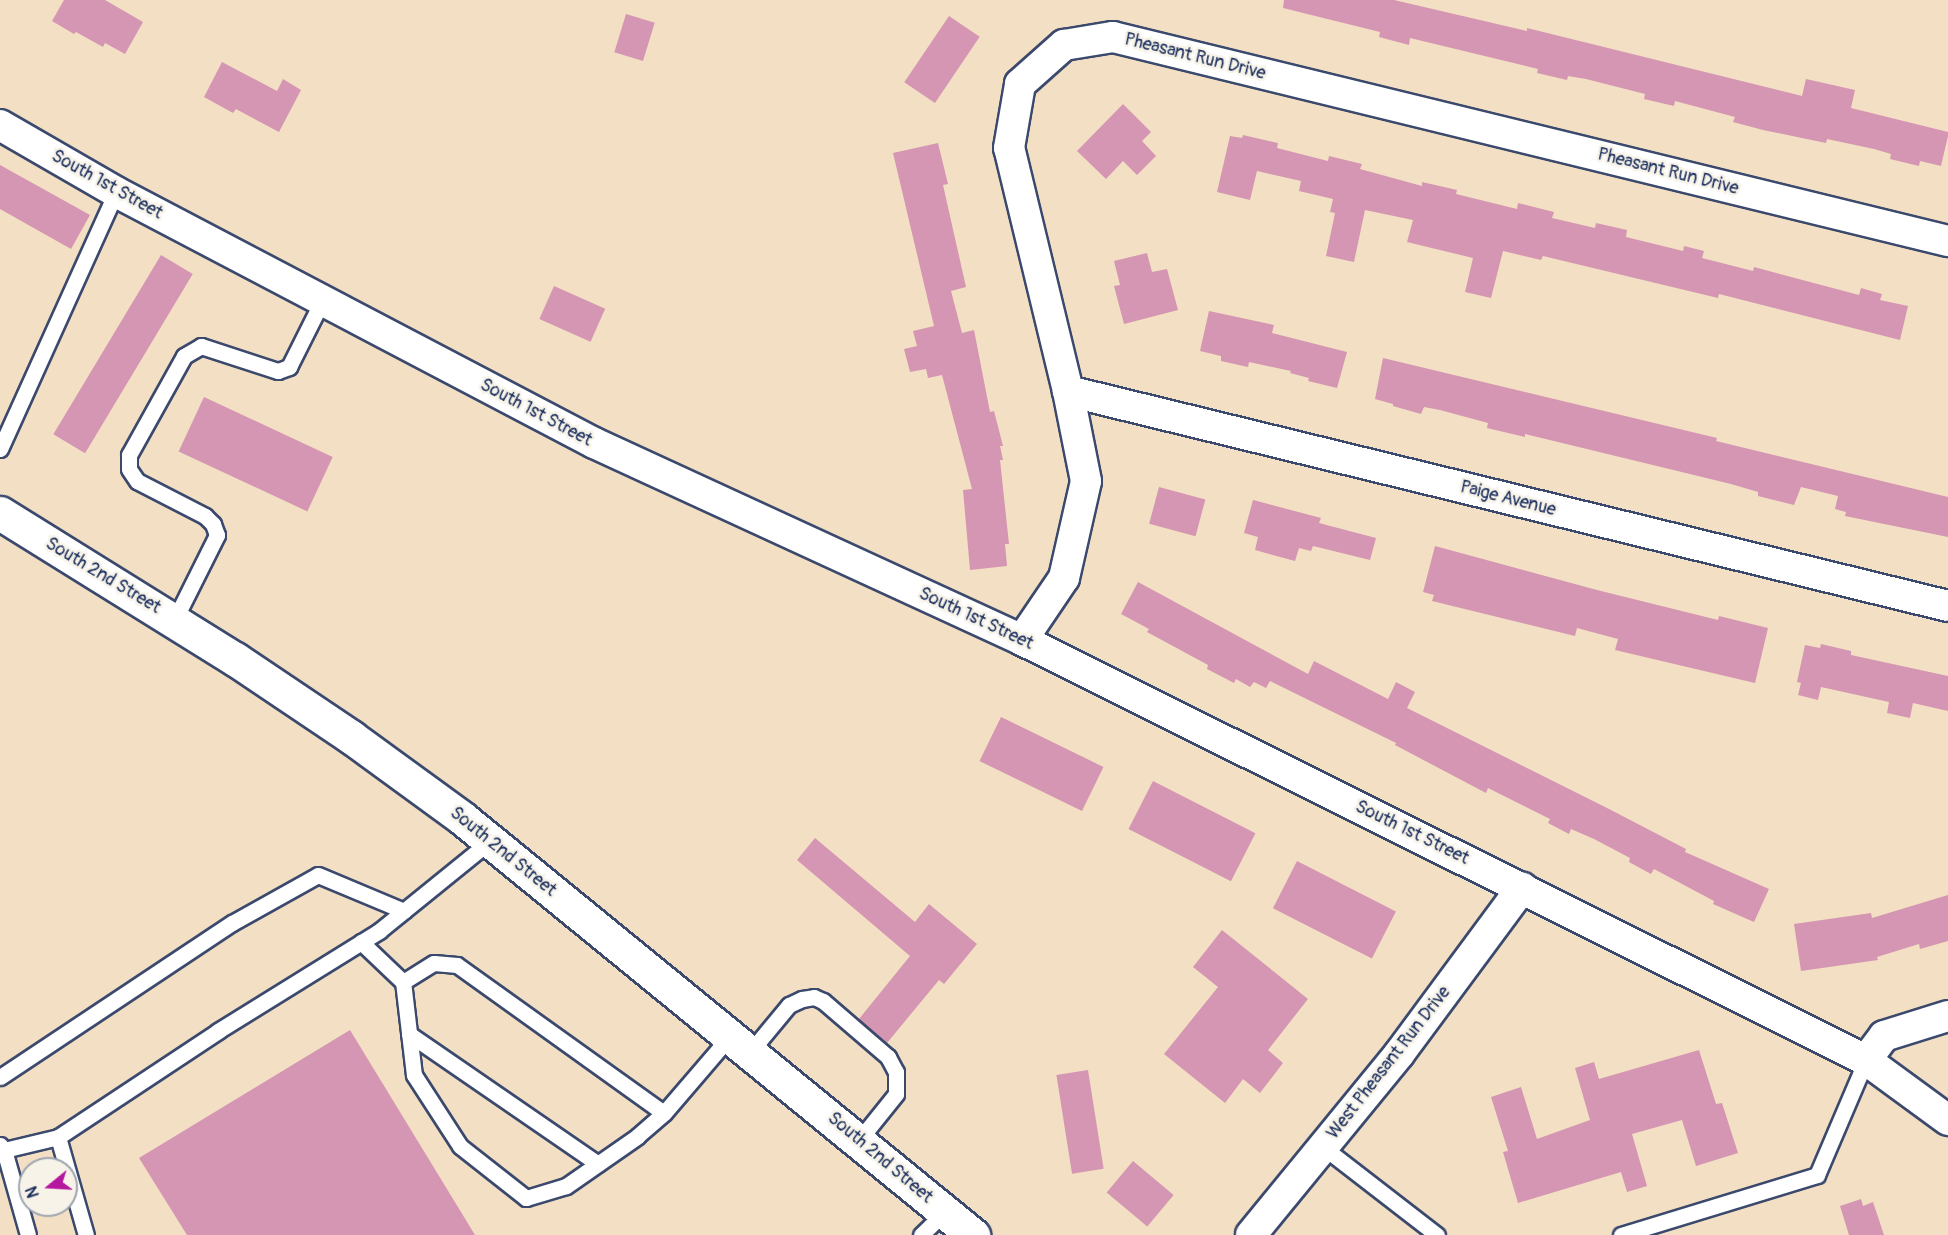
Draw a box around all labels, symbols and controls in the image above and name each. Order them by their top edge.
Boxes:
street label: Pheasant Run Drive [1122,29,1268,85]
street label: Pheasant Run Drive [1595,144,1741,200]
street label: South 1st Street [48,146,166,224]
street label: South 1st Street [476,374,596,452]
street label: Paige Avenue [1458,477,1558,521]
street label: South 2nd Street [41,533,165,619]
street label: South 1st Street [915,583,1037,655]
street label: South 1st Street [1352,796,1472,870]
street label: South 2nd Street [445,803,561,901]
street label: West Pheasant Run Drive [1323,982,1455,1144]
street label: South 2nd Street [823,1108,937,1208]
north arrow [18,1157,78,1217]
text: N [22,1184,44,1200]

